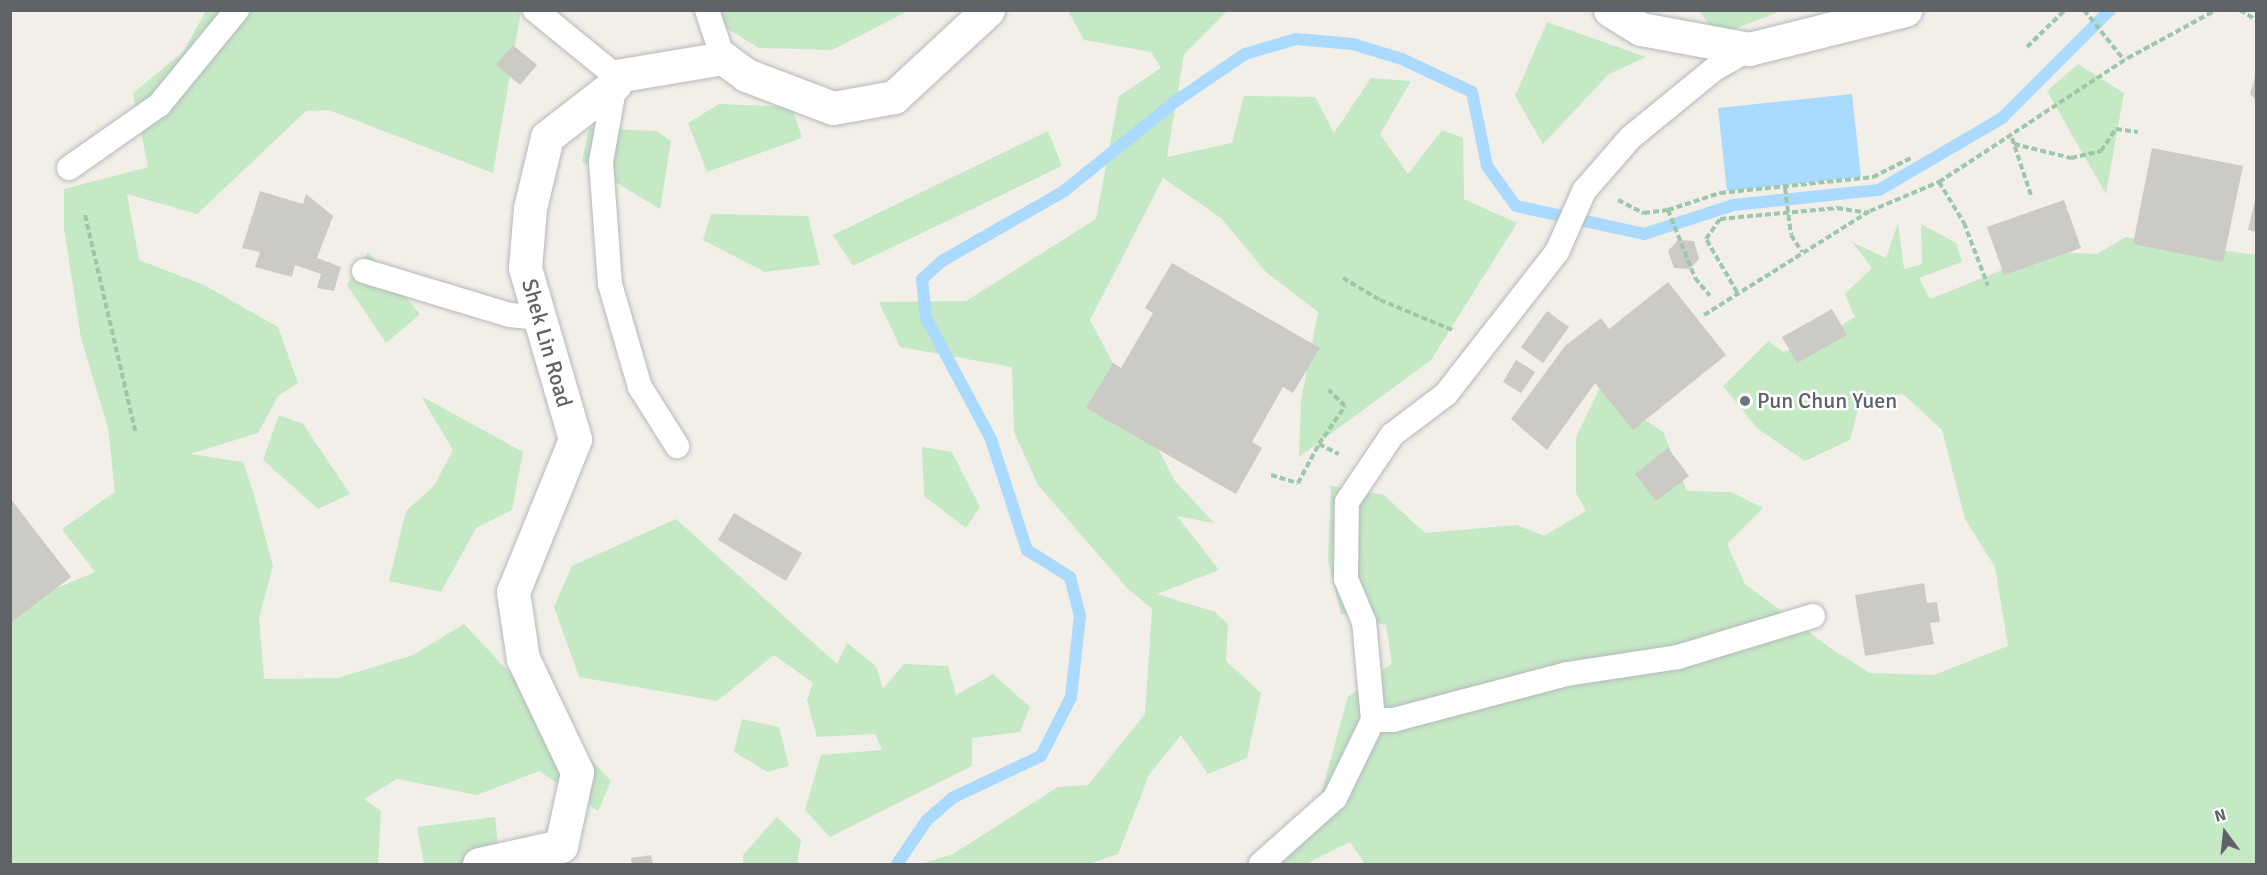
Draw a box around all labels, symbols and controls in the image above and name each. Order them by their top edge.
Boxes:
street label: Shek Lin Road [516,276,578,410]
place label: Pun Chun Yuen [1757,388,1897,414]
marker: Pun Chun Yuen [1738,394,1752,408]
north arrow [2195,803,2255,863]
text: N [2212,805,2228,827]

